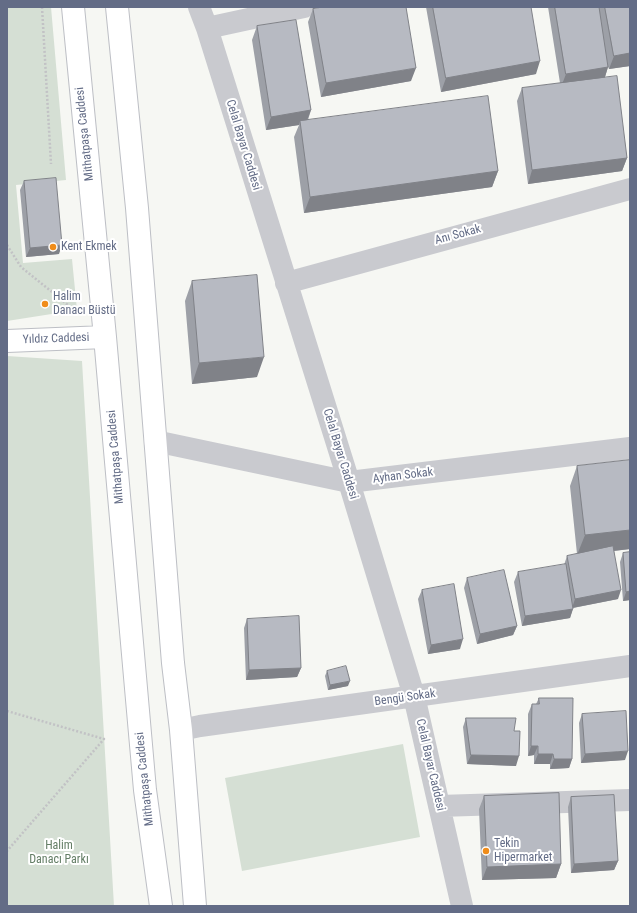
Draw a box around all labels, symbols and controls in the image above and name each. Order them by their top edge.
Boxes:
street label: Mithatpaşa Caddesi [73,86,97,182]
street label: Celal Bayar Caddesi [222,98,264,192]
street label: Anı Sokak [433,222,483,248]
place label: Kent Ekmek [61,240,117,254]
marker: Kent Ekmek [48,242,58,252]
place label: Halim Danacı Büstü [53,290,115,318]
marker: Halim Danacı Büstü [40,299,50,309]
street label: Yıldız Caddesi [22,331,90,347]
street label: Celal Bayar Caddesi [319,407,361,501]
street label: Mithatpaşa Caddesi [105,409,127,505]
street label: Ayhan Sokak [372,465,434,487]
street label: Bengü Sokak [374,687,436,709]
street label: Celal Bayar Caddesi [412,718,448,812]
street label: Mithatpaşa Caddesi [133,731,157,827]
place label: Tekin Hipermarket [494,837,552,865]
park label: Halim Danacı Parkı [29,839,89,867]
marker: Tekin Hipermarket [481,846,491,856]

